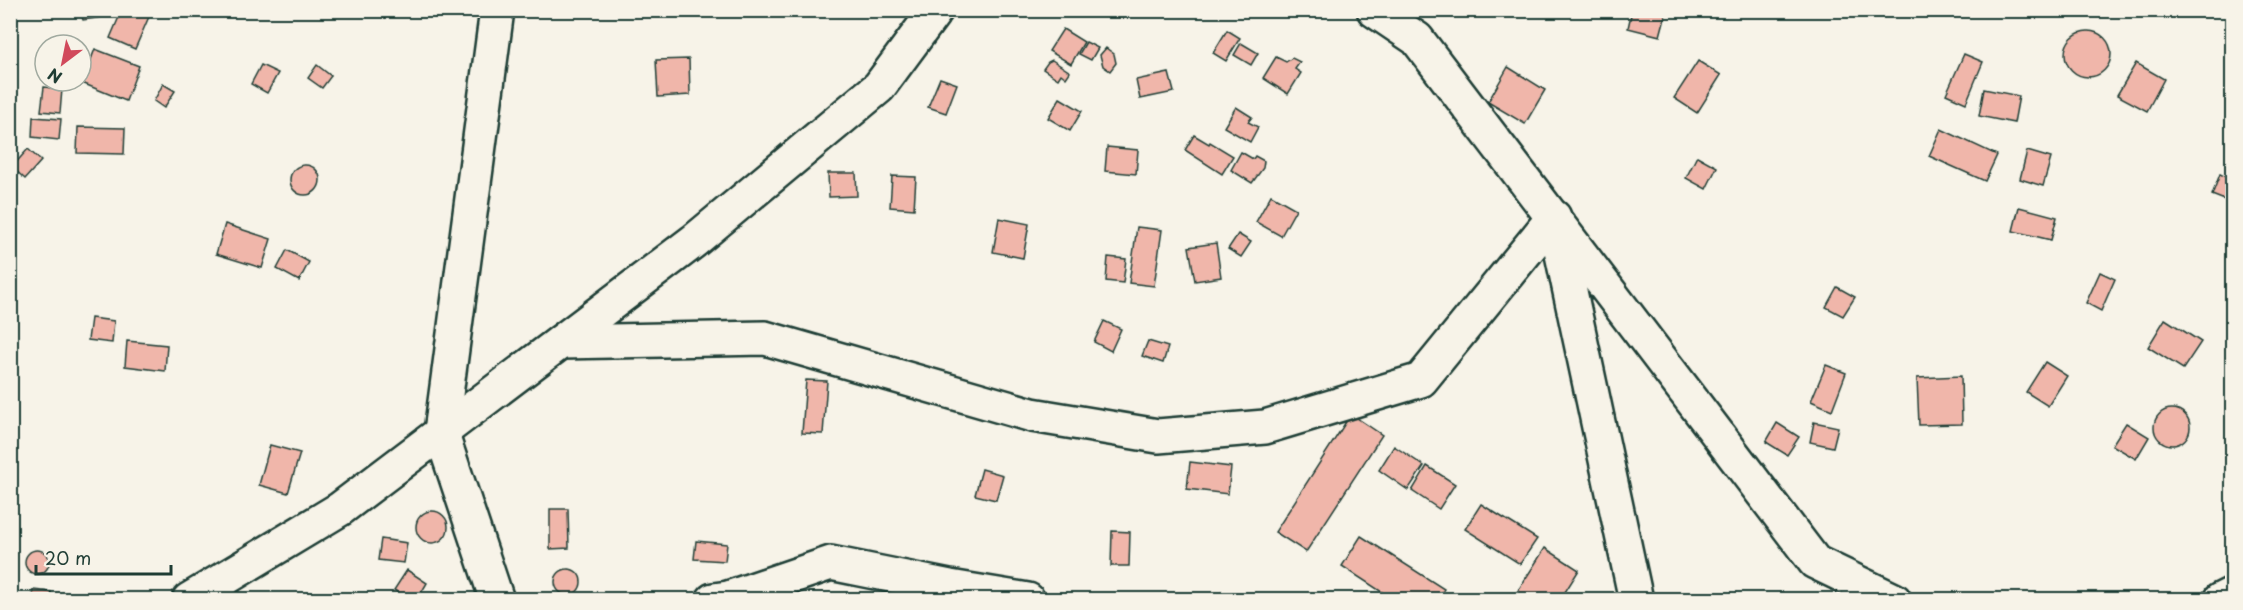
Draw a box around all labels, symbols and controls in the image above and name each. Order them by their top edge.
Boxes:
north arrow [33,33,93,93]
text: N [43,63,66,90]
scale bar [36,538,171,576]
text: 20 m [45,544,91,571]

